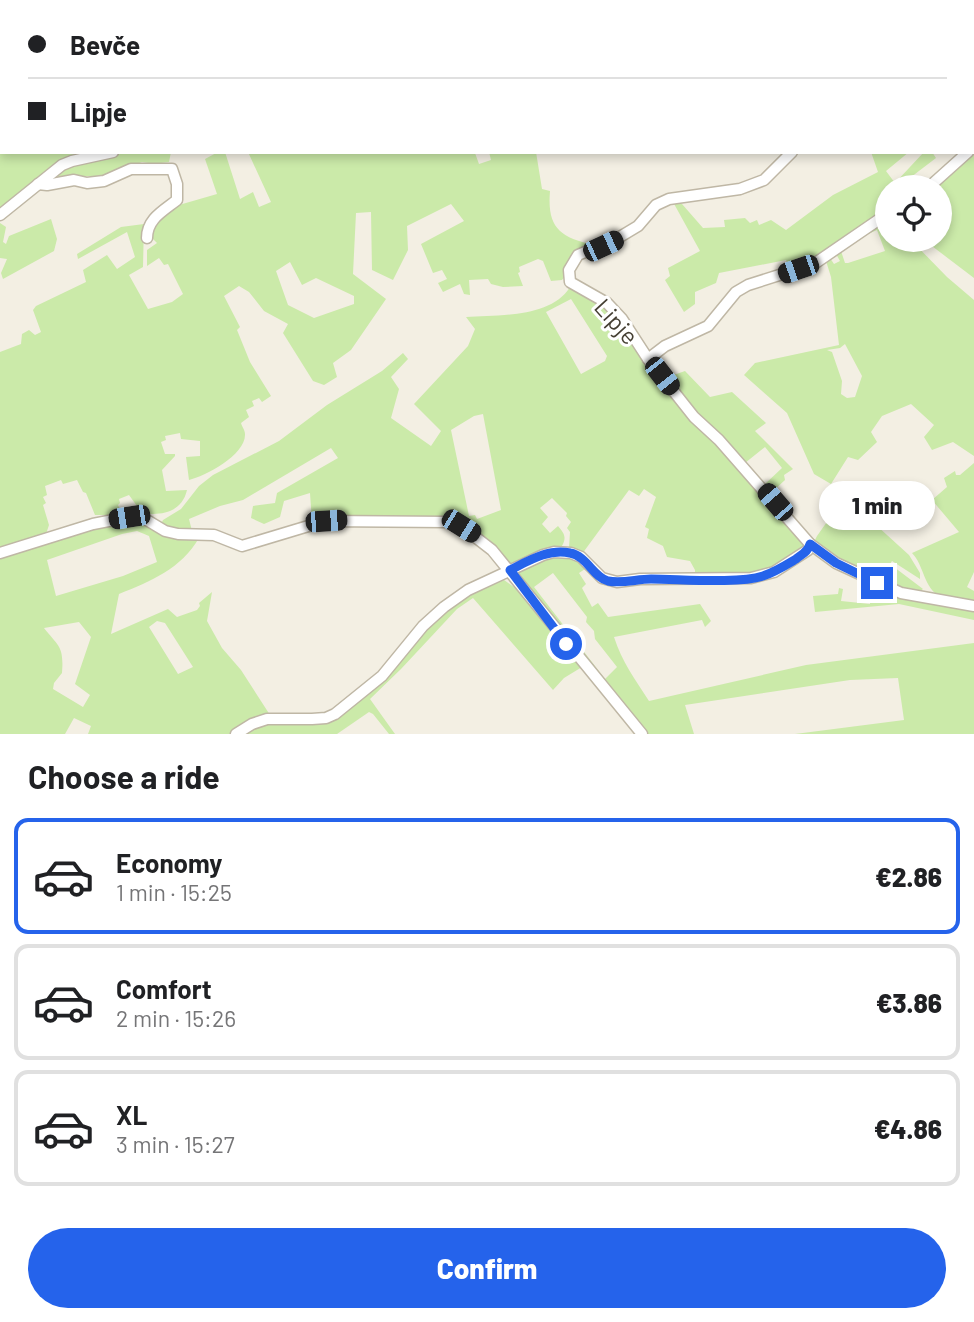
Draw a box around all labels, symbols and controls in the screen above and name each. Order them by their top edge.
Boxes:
text: Bevče [70,29,140,60]
text: Lipje [70,96,127,127]
map controls [875,175,952,252]
button: locate [875,175,952,252]
car [580,228,627,264]
car [775,252,822,286]
street label: Lipje [589,292,645,350]
car [641,353,684,399]
car [754,479,797,525]
callout: 1 min [819,482,935,530]
text: 1 min [852,491,902,519]
car [107,503,152,531]
car [438,506,485,546]
car [305,509,348,533]
route end [861,567,893,599]
route start [550,628,582,660]
text: Choose a ride [28,757,220,795]
icon: car [32,845,95,908]
text: Economy [116,847,222,878]
text: €2.86 [875,861,942,892]
text: 1 min · 15:25 [116,878,232,906]
icon: car [32,971,95,1034]
text: Comfort [116,973,212,1004]
text: €3.86 [876,987,942,1018]
text: 2 min · 15:26 [116,1004,236,1032]
icon: car [32,1097,95,1160]
text: XL [116,1099,147,1130]
text: €4.86 [874,1113,942,1144]
text: 3 min · 15:27 [116,1130,235,1158]
button: Confirm [28,1228,946,1308]

